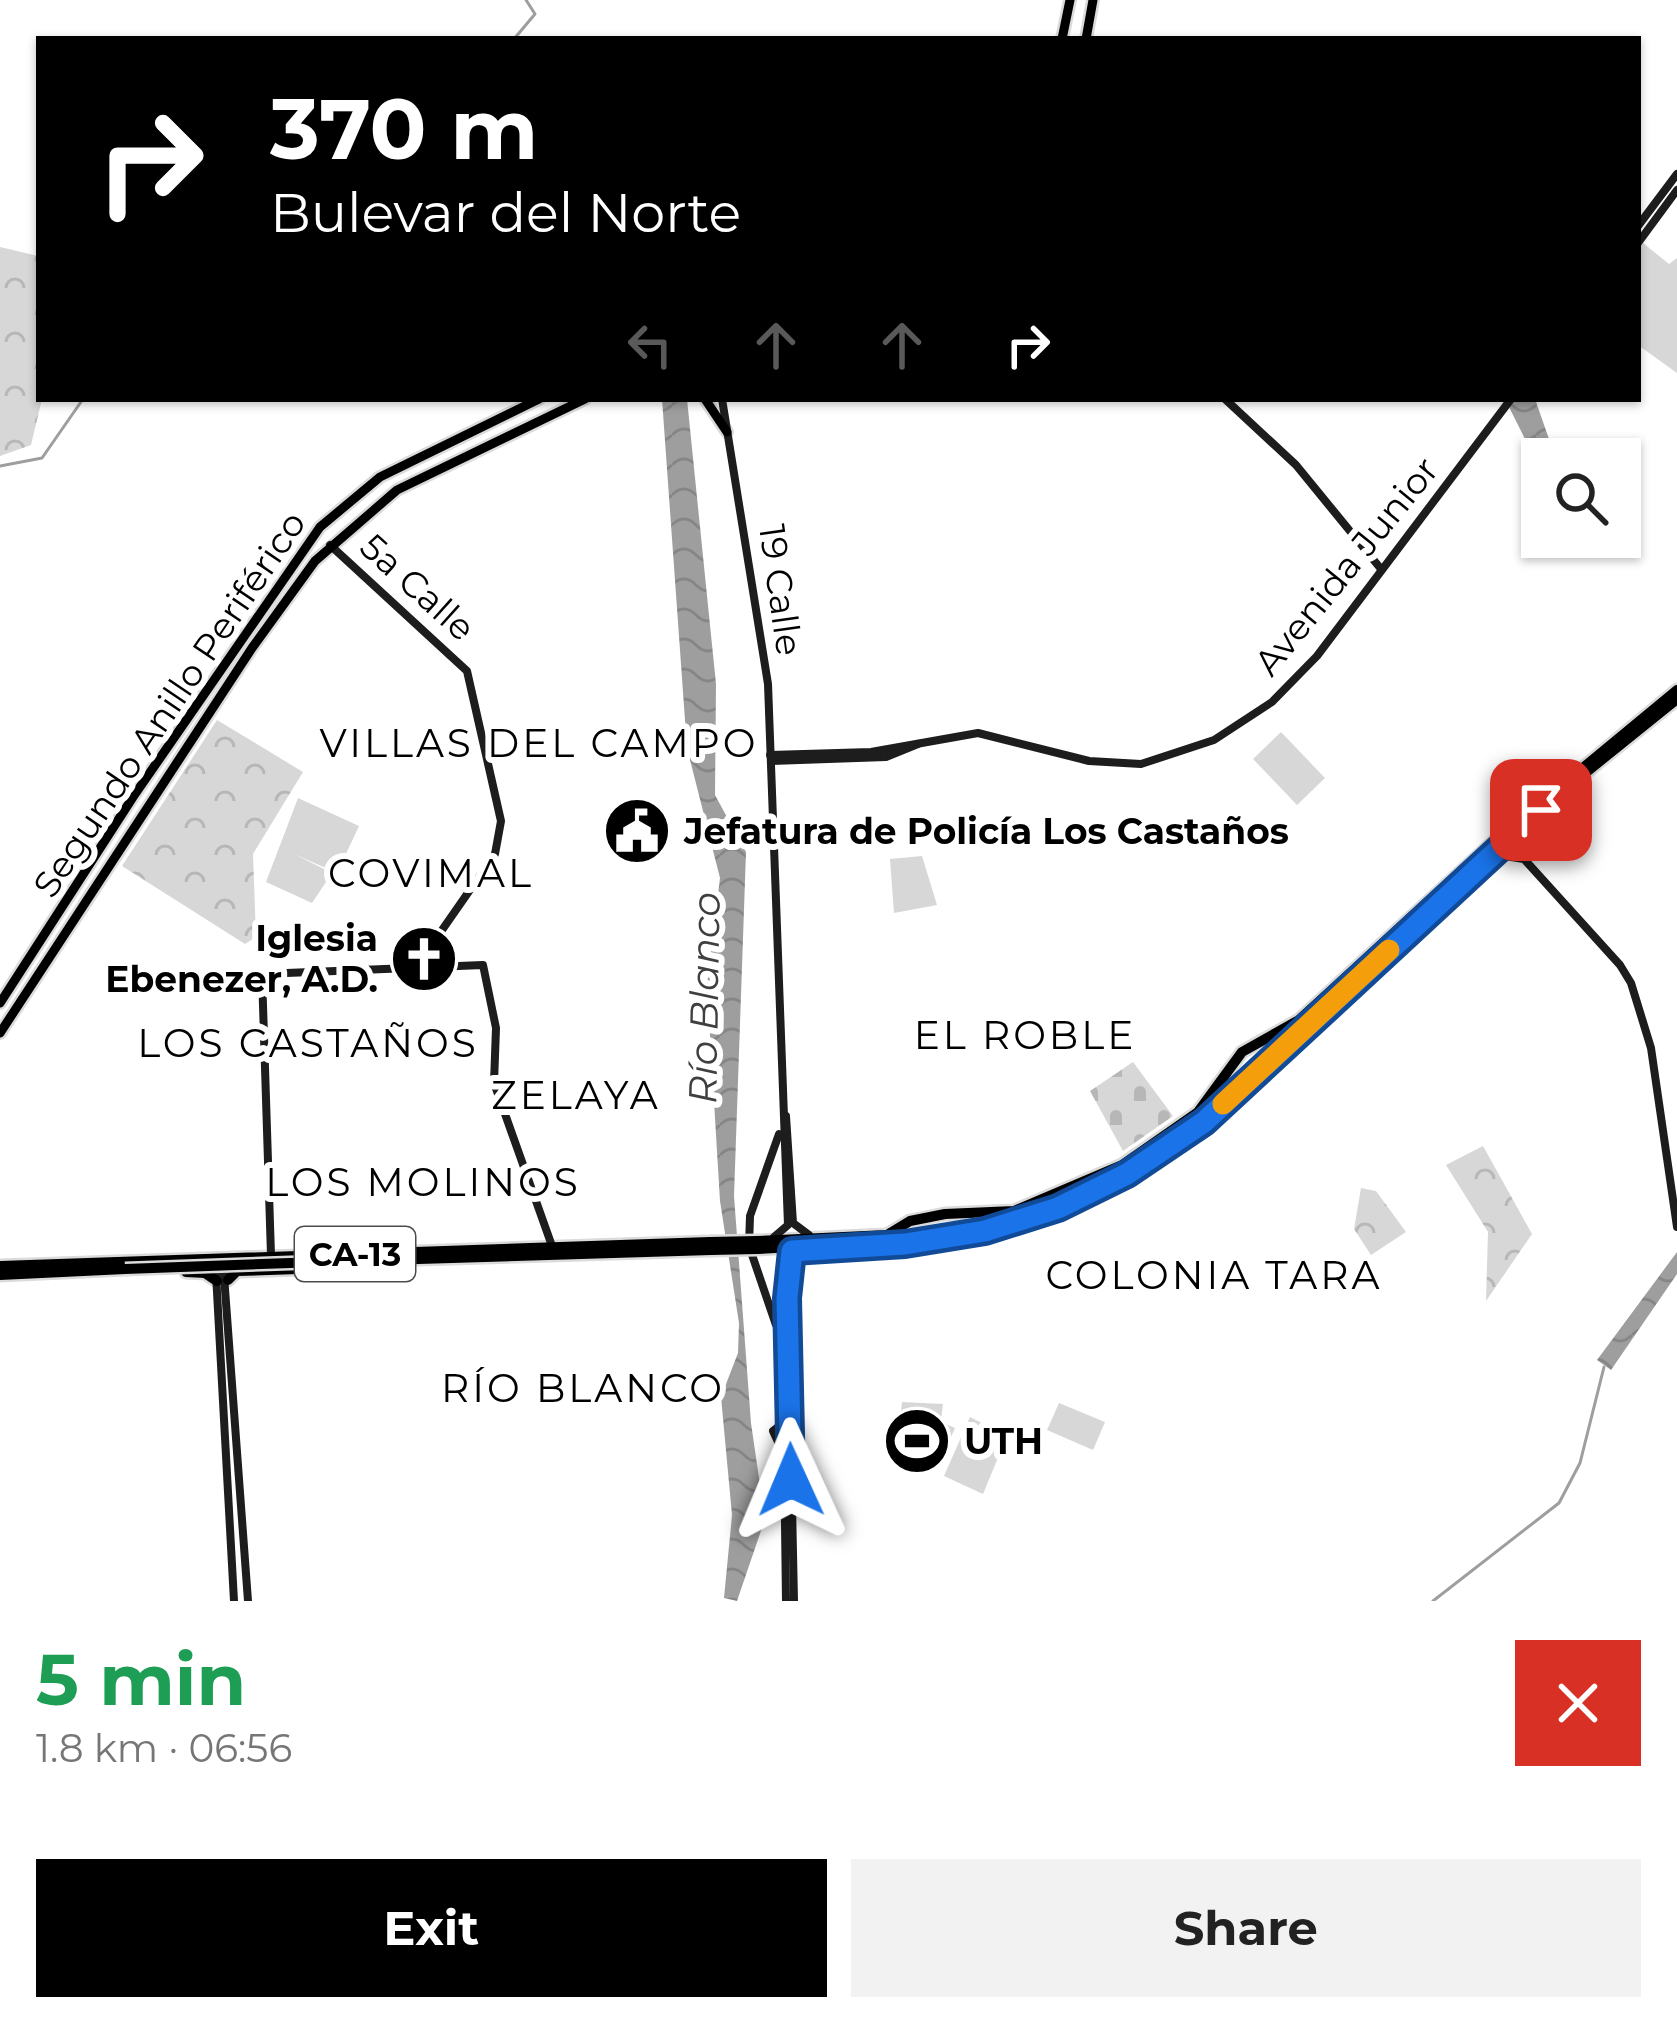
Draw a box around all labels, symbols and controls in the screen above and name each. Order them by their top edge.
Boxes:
text: 370 m [270,78,538,180]
icon: right [72,84,228,240]
text: Bulevar del Norte [270,180,741,246]
icon: left [617,312,683,378]
icon: ahead [743,312,809,378]
icon: ahead [869,312,935,378]
icon: right [995,312,1061,378]
map controls [1521,438,1641,558]
button: search [1521,438,1641,558]
street label: Avenida Junior [1245,448,1447,684]
street label: Segundo Anillo Periférico [23,503,315,905]
street label: 19 Calle [750,522,812,658]
street label: 5a Calle [352,524,484,650]
district label: VILLAS DEL CAMPO [320,719,758,767]
pin [1490,759,1592,861]
icon: arrive [1508,777,1574,843]
public building icon: Jefatura de Policía Los Castaños [602,796,672,866]
place label: Jefatura de Policía Los Castaños [683,809,1289,853]
district label: COVIMAL [328,849,534,897]
water label: Río Blanco [678,892,730,1104]
place label: Iglesia Ebenezer, A.D. [105,916,378,1001]
church icon: Iglesia Ebenezer, A.D. [389,924,459,994]
district label: EL ROBLE [914,1011,1136,1059]
district label: LOS CASTAÑOS [137,1019,479,1067]
district label: ZELAYA [491,1071,661,1119]
district label: LOS MOLINOS [265,1158,581,1206]
road number: CA-13 [295,1227,415,1281]
district label: COLONIA TARA [1046,1251,1382,1299]
district label: RÍO BLANCO [441,1364,725,1412]
sports icon: UTH [882,1406,952,1476]
position arrow [728,1417,854,1543]
place label: UTH [964,1419,1043,1463]
text: 5 min [36,1635,246,1723]
button: close [1515,1640,1641,1766]
text: 1.8 km · 06:56 [36,1724,292,1772]
button: Exit [36,1859,827,1997]
button: Share [851,1859,1641,1997]

